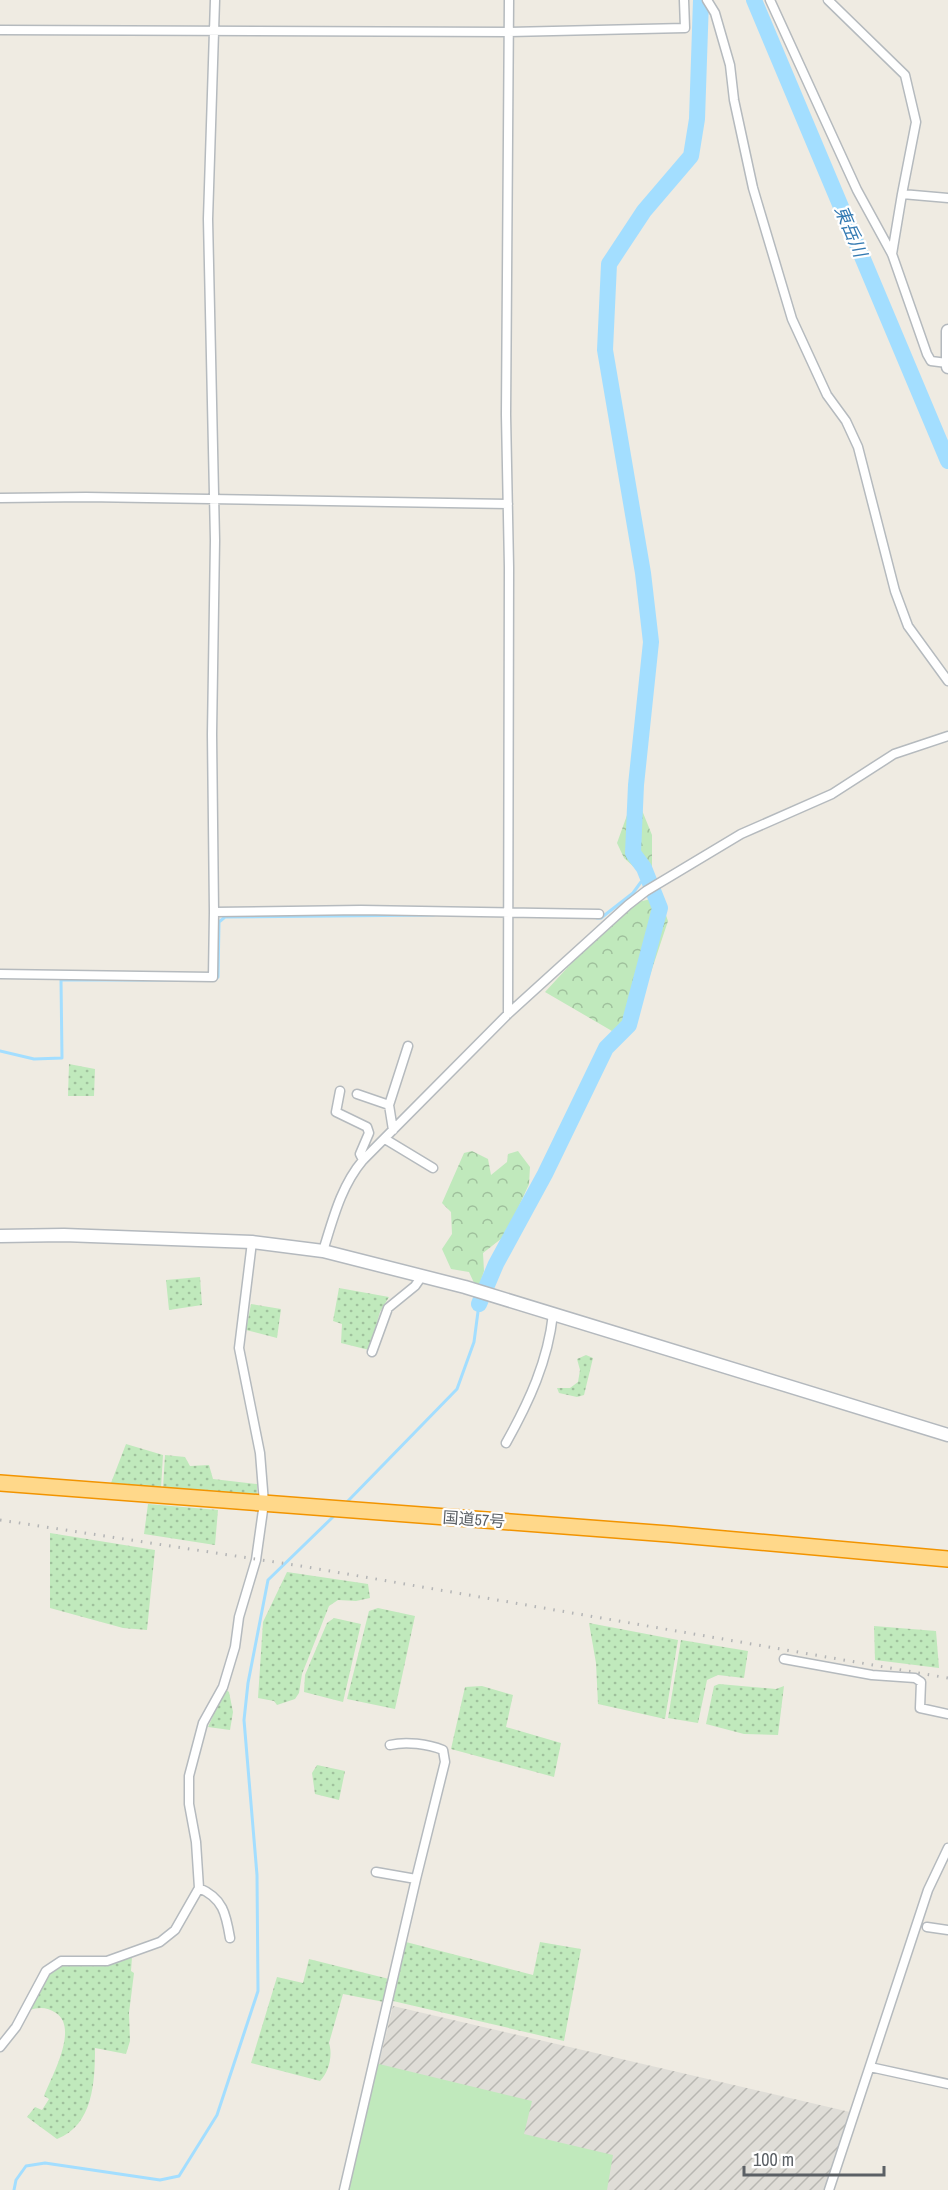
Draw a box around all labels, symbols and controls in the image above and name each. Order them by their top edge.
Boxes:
water label: 東岳川 [829,201,874,263]
street label: 国道57号 [442,1506,506,1532]
scale bar [744,2139,884,2177]
text: 100 m [753,2147,794,2172]

